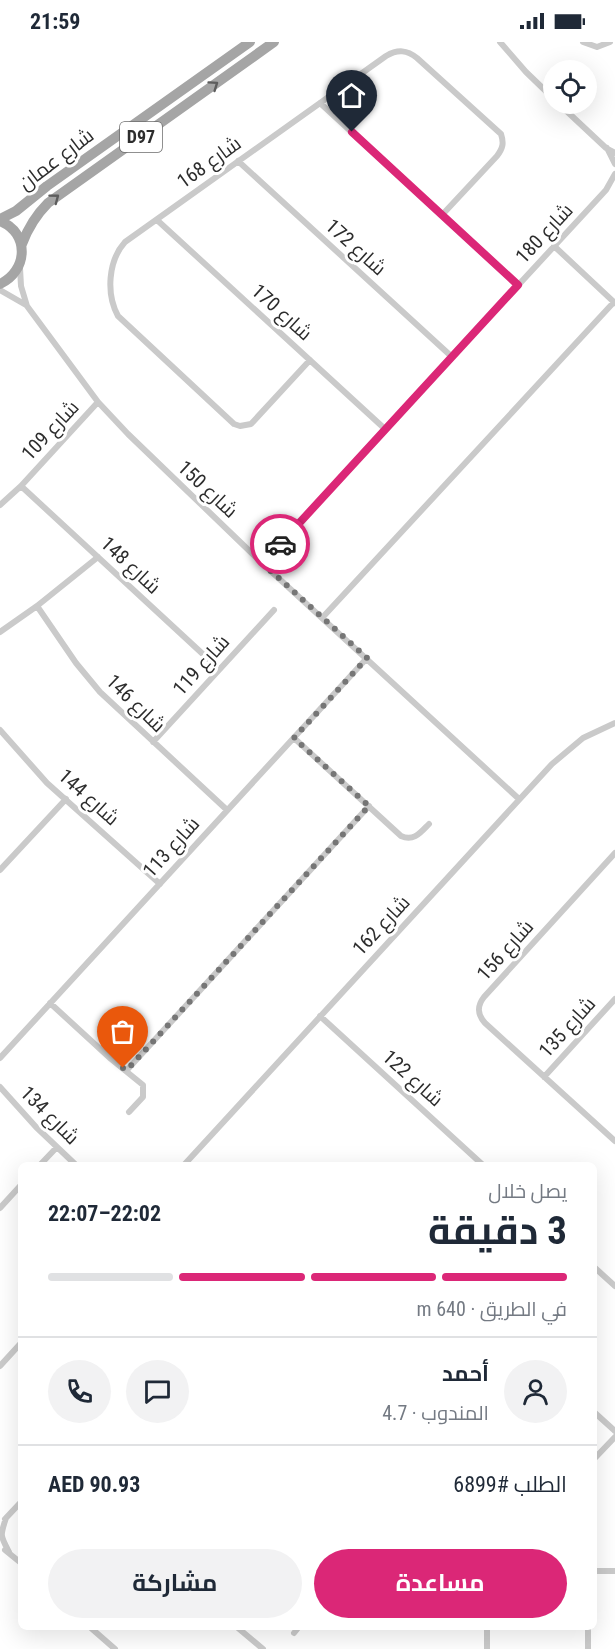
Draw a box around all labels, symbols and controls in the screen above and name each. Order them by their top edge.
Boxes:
text: 21:59 [30,9,81,34]
map controls [543,60,597,114]
button: locate [543,60,597,114]
pin [326,70,377,132]
icon: home [335,79,368,112]
one-way arrow [207,81,218,92]
road number: D97 [120,122,162,152]
street label: شارع عمان [14,123,100,197]
street label: شارع 168 [172,131,247,195]
one-way arrow [48,194,59,205]
street label: شارع 180 [510,198,579,269]
street label: شارع 172 [320,214,391,282]
street label: شارع 170 [246,279,317,347]
street label: شارع 109 [16,395,85,466]
street label: شارع 150 [172,455,243,524]
courier [250,514,310,574]
icon: car [264,528,297,561]
street label: شارع 148 [95,531,166,600]
street label: شارع 119 [168,630,236,701]
street label: شارع 146 [100,669,171,738]
street label: شارع 144 [53,764,124,832]
street label: شارع 113 [138,812,206,883]
street label: شارع 162 [347,890,416,961]
street label: شارع 156 [472,915,540,986]
street label: شارع 135 [534,992,602,1063]
pin [97,1006,148,1068]
icon: bag [106,1015,139,1048]
street label: شارع 122 [377,1045,448,1113]
street label: شارع 134 [14,1081,84,1151]
text: يصل خلال [488,1179,567,1203]
text: 22:02–22:07 [48,1201,161,1226]
text: 3 دقيقة [428,1208,567,1254]
text: في الطريق · 640 m [417,1297,567,1321]
button: phone [48,1360,111,1423]
button: chat [126,1360,189,1423]
button: person [504,1360,567,1423]
text: أحمد [442,1361,489,1386]
text: المندوب · 4.7 [382,1401,489,1425]
text: AED 90.93 [48,1472,140,1497]
text: الطلب #6899 [453,1472,567,1497]
button: مشاركة [48,1549,302,1618]
button: مساعدة [314,1549,567,1618]

